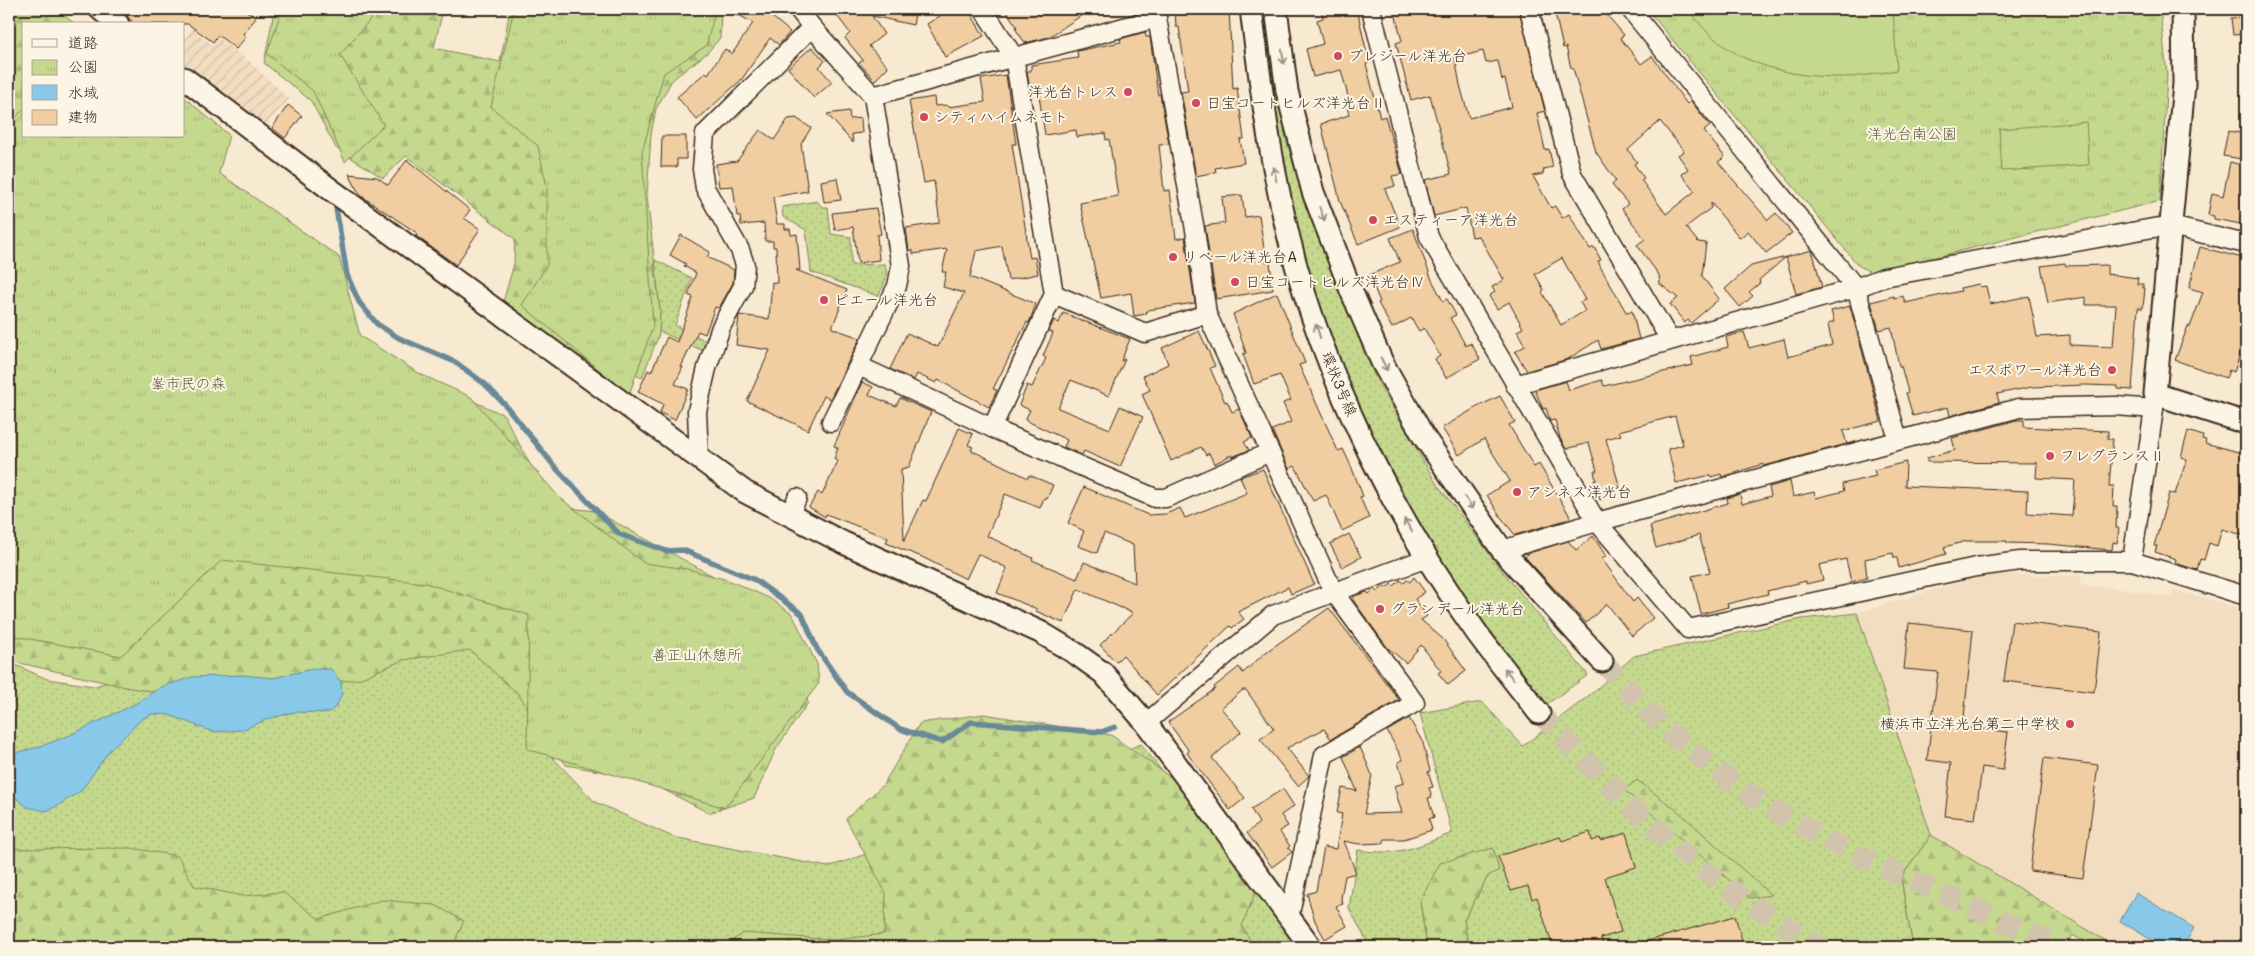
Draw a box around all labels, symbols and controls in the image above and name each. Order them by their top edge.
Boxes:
legend [22,22,185,138]
text: 道路 [68,32,98,52]
place label: プレジール洋光台 [1348,45,1467,65]
one-way arrow [1278,49,1288,65]
marker: プレジール洋光台 [1332,50,1344,62]
text: 公園 [68,56,98,76]
place label: 洋光台トレス [1028,81,1118,101]
text: 水域 [68,82,98,102]
marker: 洋光台トレス [1122,86,1134,98]
place label: 日宝コートヒルズ洋光台Ⅱ [1206,92,1386,112]
marker: 日宝コートヒルズ洋光台Ⅱ [1190,97,1202,109]
text: 建物 [68,106,98,126]
place label: シティハイムネモト [934,106,1068,126]
marker: シティハイムネモト [918,111,930,123]
park label: 洋光台南公園 [1867,123,1957,143]
one-way arrow [1269,167,1279,183]
one-way arrow [1318,206,1327,221]
place label: エスティーア洋光台 [1383,209,1519,229]
marker: エスティーア洋光台 [1367,214,1379,226]
place label: リベール洋光台A [1183,246,1297,266]
marker: リベール洋光台A [1167,251,1179,263]
place label: 日宝コートヒルズ洋光台Ⅳ [1245,271,1425,291]
marker: 日宝コートヒルズ洋光台Ⅳ [1229,276,1241,288]
place label: ピエール洋光台 [834,289,938,309]
marker: ピエール洋光台 [818,294,830,306]
one-way arrow [1313,323,1322,339]
street label: 環状3号線 [1317,348,1363,419]
one-way arrow [1379,357,1389,372]
place label: エスポワール洋光台 [1968,359,2102,379]
marker: エスポワール洋光台 [2106,364,2118,376]
park label: 峯市民の森 [150,373,226,393]
place label: フレグランスⅡ [2060,445,2165,465]
marker: フレグランスⅡ [2044,450,2056,462]
place label: アシネス洋光台 [1527,481,1632,501]
marker: アシネス洋光台 [1511,486,1523,498]
one-way arrow [1464,495,1474,509]
one-way arrow [1403,519,1413,533]
place label: グランデール洋光台 [1390,598,1525,618]
marker: グランデール洋光台 [1374,603,1386,615]
park label: 善正山休憩所 [652,644,742,664]
one-way arrow [1504,668,1515,681]
place label: 横浜市立洋光台第二中学校 [1880,713,2060,733]
marker: 横浜市立洋光台第二中学校 [2064,718,2076,730]

